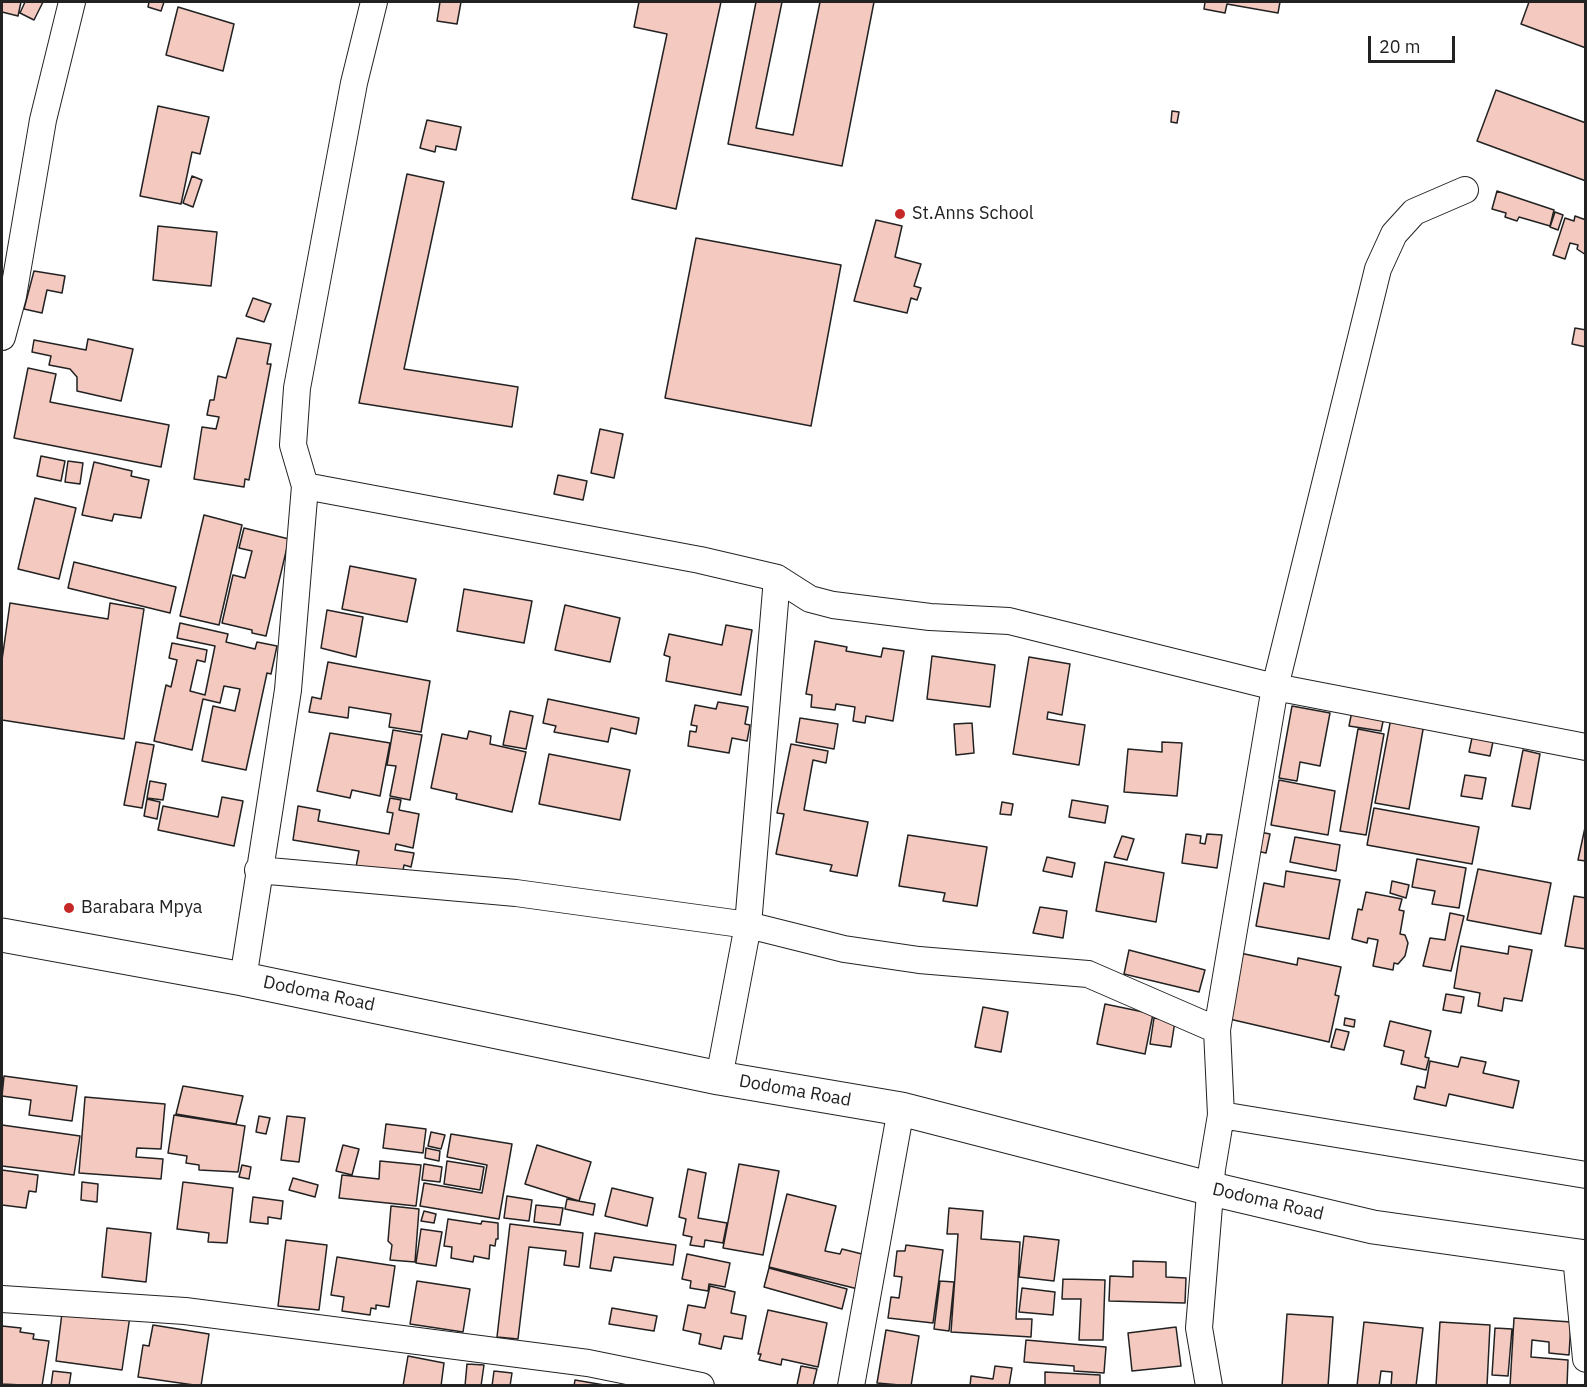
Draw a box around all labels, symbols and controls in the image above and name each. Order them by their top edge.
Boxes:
scale bar [1371,24,1458,62]
text: 20 m [1379,35,1421,58]
place label: St.Anns School [912,203,1034,225]
marker: St.Anns School [893,207,907,221]
place label: Barabara Mpya [81,897,202,919]
marker: Barabara Mpya [62,901,76,915]
street label: Dodoma Road [261,972,377,1016]
street label: Dodoma Road [737,1070,853,1112]
street label: Dodoma Road [1210,1179,1326,1225]

